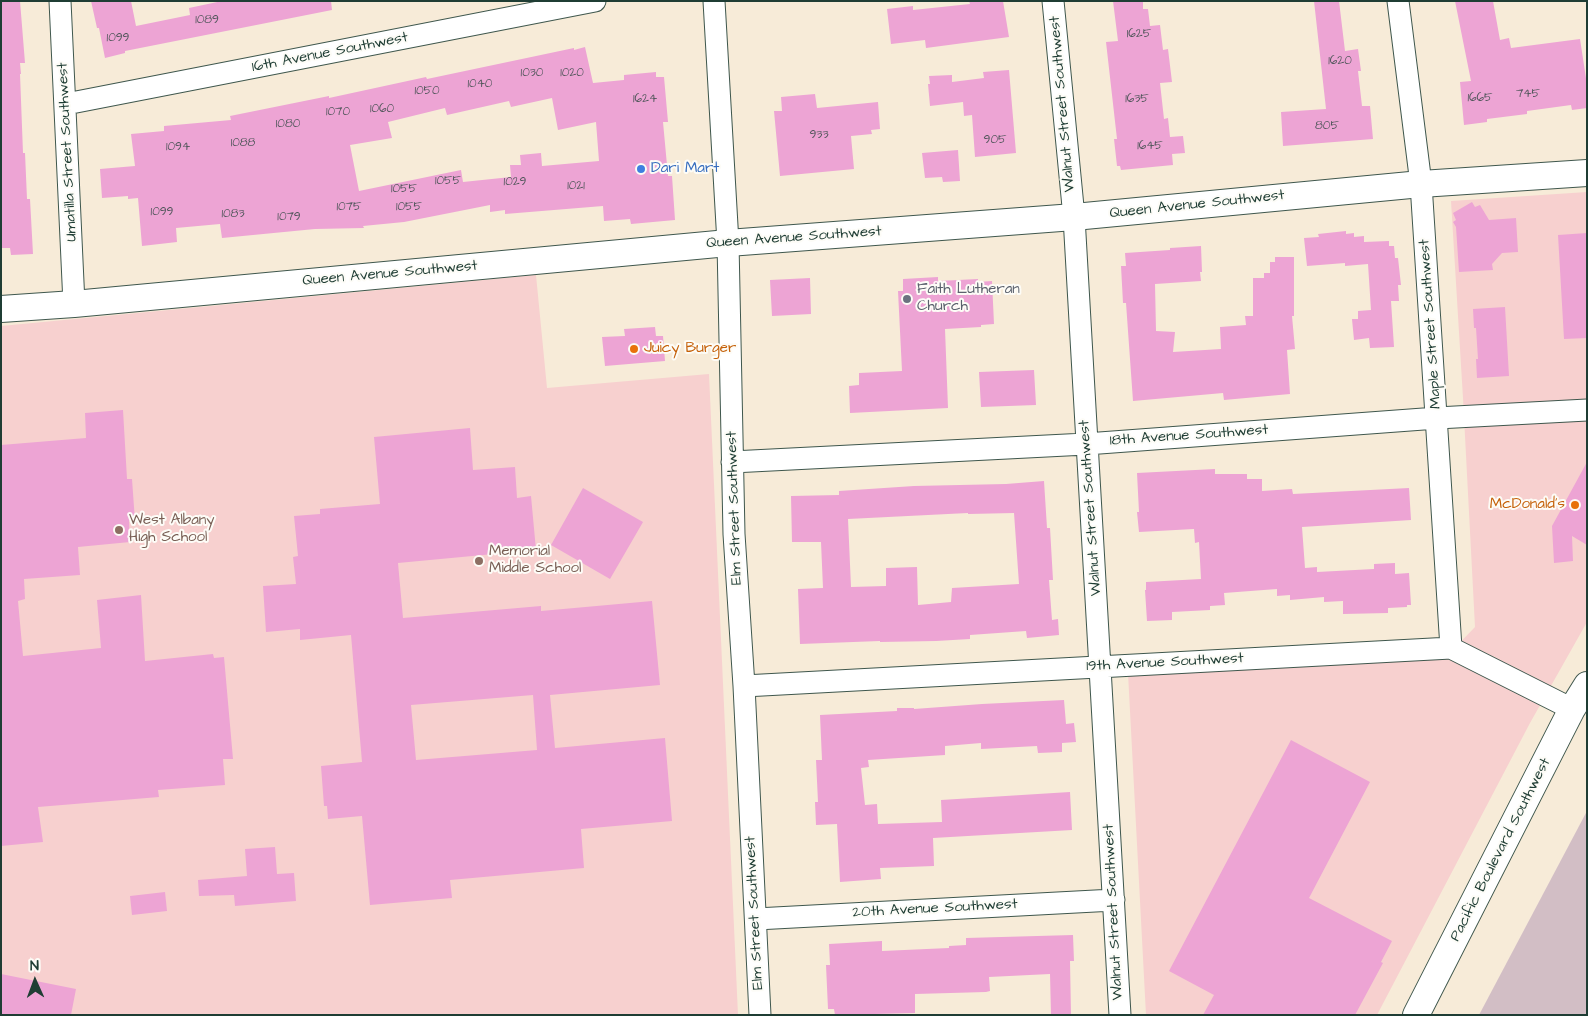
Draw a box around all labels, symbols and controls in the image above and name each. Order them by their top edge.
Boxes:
house number: 1089 [195,13,219,27]
street label: Walnut Street Southwest [1046,15,1080,193]
house number: 1625 [1127,27,1151,41]
street label: 16th Avenue Southwest [250,29,410,77]
house number: 1099 [107,31,129,45]
house number: 1620 [1328,54,1352,68]
street label: Umatilla Street Southwest [54,62,82,242]
house number: 1030 [521,66,543,80]
house number: 1020 [560,66,584,80]
house number: 1040 [468,77,492,91]
house number: 1050 [414,84,440,98]
house number: 745 [1516,87,1540,101]
house number: 1665 [1467,91,1493,105]
house number: 1624 [633,92,657,106]
house number: 1635 [1125,92,1149,106]
house number: 1060 [370,102,394,116]
house number: 1070 [326,105,350,119]
house number: 1080 [276,117,300,131]
house number: 805 [1315,119,1339,133]
house number: 933 [809,128,829,142]
house number: 905 [984,133,1006,147]
house number: 1088 [231,136,255,150]
house number: 1645 [1137,139,1163,153]
house number: 1094 [166,140,190,154]
place label: Dari Mart [651,160,719,178]
marker: Dari Mart [635,163,647,175]
house number: 1055 [435,174,461,188]
house number: 1029 [504,175,526,189]
house number: 1021 [567,179,585,193]
house number: 1055 [391,182,417,196]
street label: Queen Avenue Southwest [1109,187,1285,223]
house number: 1075 [337,200,361,214]
house number: 1055 [396,200,422,214]
house number: 1099 [151,205,173,219]
house number: 1083 [222,207,244,221]
house number: 1079 [277,210,301,224]
street label: Queen Avenue Southwest [706,223,882,253]
street label: Maple Street Southwest [1416,238,1446,410]
street label: Queen Avenue Southwest [302,257,478,291]
place label: Faith Lutheran Church [917,281,1020,316]
marker: Faith Lutheran Church [901,293,913,305]
place label: Juicy Burger [644,340,736,358]
marker: Juicy Burger [628,343,640,355]
street label: Walnut Street Southwest [1076,419,1106,597]
street label: 18th Avenue Southwest [1109,421,1269,451]
street label: Elm Street Southwest [723,431,747,585]
place label: McDonald's [1490,496,1565,514]
marker: McDonald's [1569,499,1581,511]
place label: West Albany High School [129,512,215,547]
marker: West Albany High School [113,524,125,536]
place label: Memorial Middle School [489,543,581,578]
marker: Memorial Middle School [473,555,485,567]
street label: 19th Avenue Southwest [1086,650,1244,676]
street label: Pacific Boulevard Southwest [1447,755,1555,945]
street label: Walnut Street Southwest [1100,823,1128,1001]
street label: Elm Street Southwest [742,836,768,990]
street label: 20th Avenue Southwest [852,896,1018,922]
north arrow [10,956,60,1006]
text: N [30,956,39,976]

